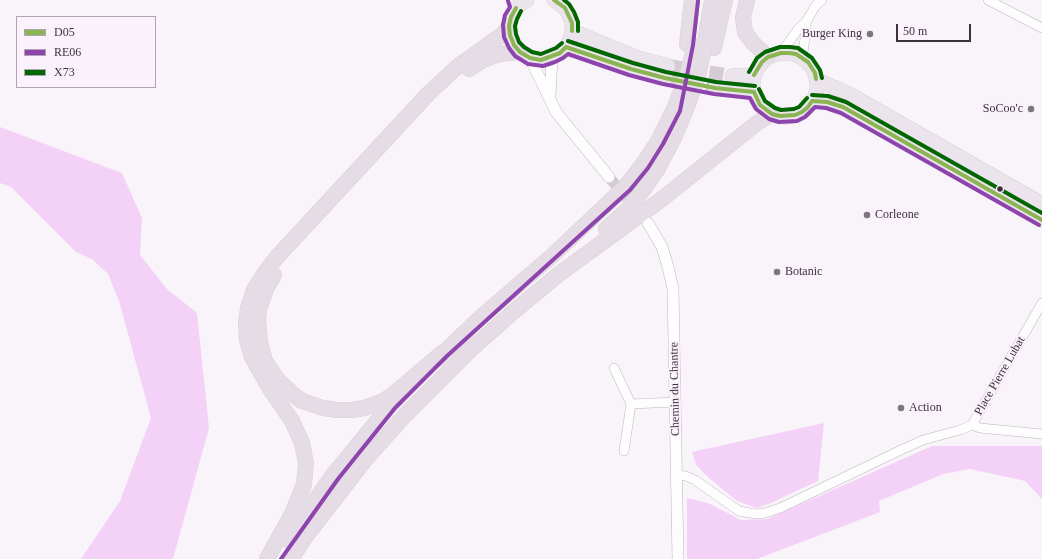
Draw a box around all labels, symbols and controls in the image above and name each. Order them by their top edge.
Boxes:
legend [16,16,156,88]
scale bar [898,16,973,42]
text: 50 m [903,24,927,38]
text: D05 [54,25,75,39]
place label: Burger King [802,27,862,41]
marker: Burger King [865,29,875,39]
text: RE06 [54,45,81,59]
text: X73 [54,65,75,79]
place label: SoCoo'c [983,102,1023,116]
marker: SoCoo'c [1026,104,1036,114]
unlabelled marker [995,184,1005,194]
place label: Corleone [875,208,919,222]
marker: Corleone [862,210,872,220]
place label: Botanic [785,265,822,279]
marker: Botanic [772,267,782,277]
street label: Place Pierre Lubat [972,334,1028,418]
street label: Chemin du Chantre [667,342,683,436]
place label: Action [909,401,942,415]
marker: Action [896,403,906,413]

